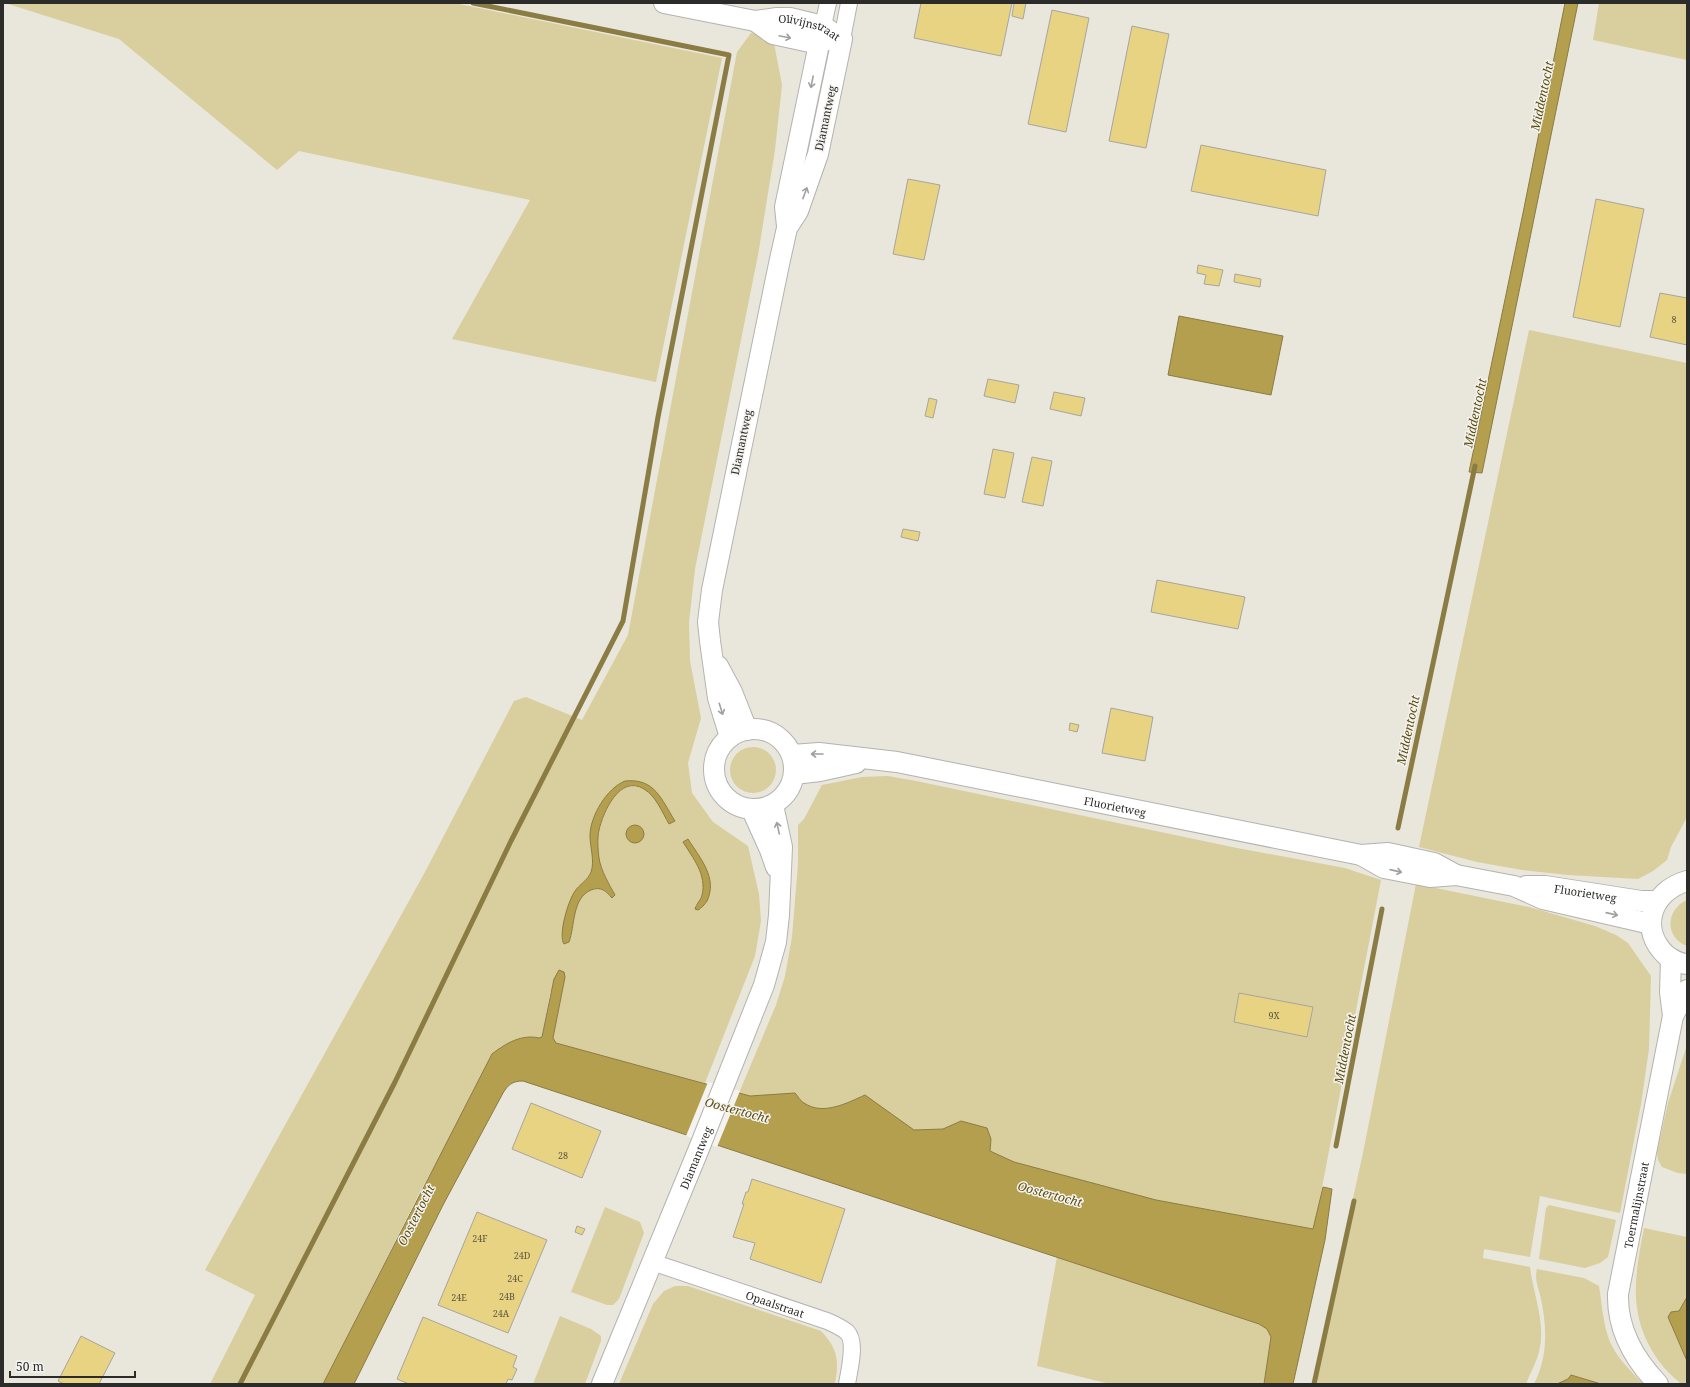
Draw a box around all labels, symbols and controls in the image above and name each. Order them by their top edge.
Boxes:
street label: Olivijnstraat [778,11,844,43]
one-way arrow [779,33,792,41]
water label: Middentocht [1526,59,1558,133]
one-way arrow [807,75,815,88]
street label: Diamantweg [811,84,839,152]
one-way arrow [801,188,809,200]
house number: 8 [1671,313,1677,326]
water label: Middentocht [1459,376,1491,450]
street label: Diamantweg [727,408,755,476]
water label: Middentocht [1392,693,1424,767]
one-way arrow [718,702,725,715]
one-way arrow [811,750,824,758]
street label: Fluorietweg [1083,792,1148,819]
one-way arrow [774,822,782,835]
one-way arrow [1390,867,1403,875]
street label: Fluorietweg [1553,880,1618,905]
one-way arrow [1605,911,1618,918]
house number: 9X [1269,1009,1280,1022]
water label: Middentocht [1330,1012,1360,1086]
water label: Oostertocht [703,1093,772,1127]
street label: Diamantweg [676,1124,715,1191]
house number: 28 [558,1149,568,1162]
street label: Toermalijnstraat [1620,1160,1652,1249]
water label: Oostertocht [1016,1177,1085,1211]
water label: Oostertocht [393,1181,439,1248]
house number: 24F [472,1232,488,1245]
house number: 24D [514,1249,531,1262]
house number: 24C [507,1272,523,1285]
street label: Opaalstraat [744,1287,807,1320]
house number: 24B [499,1290,515,1303]
house number: 24E [451,1291,467,1304]
house number: 24A [493,1307,510,1320]
scale bar [10,1353,135,1379]
text: 50 m [16,1358,44,1375]

